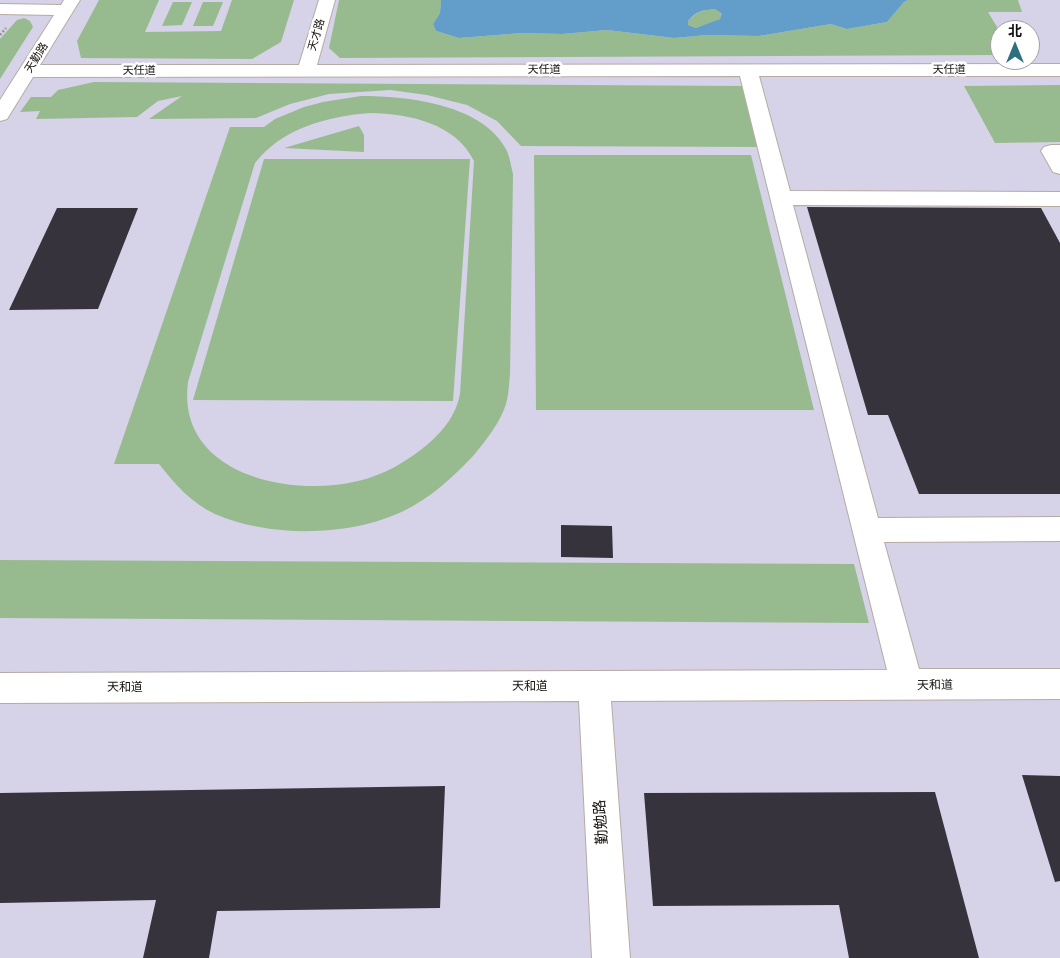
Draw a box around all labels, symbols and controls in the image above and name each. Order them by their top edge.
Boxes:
street label: 天才路 [306,17,328,53]
north arrow [990,20,1040,70]
text: 北 [1008,23,1022,39]
street label: 天勤路 [23,41,51,75]
street label: 天任道 [528,63,560,77]
street label: 天任道 [933,63,965,77]
street label: 天任道 [123,64,155,78]
street label: 天和道 [917,678,953,694]
street label: 天和道 [512,680,548,694]
street label: 天和道 [107,681,143,695]
street label: 勤勉路 [591,799,613,845]

